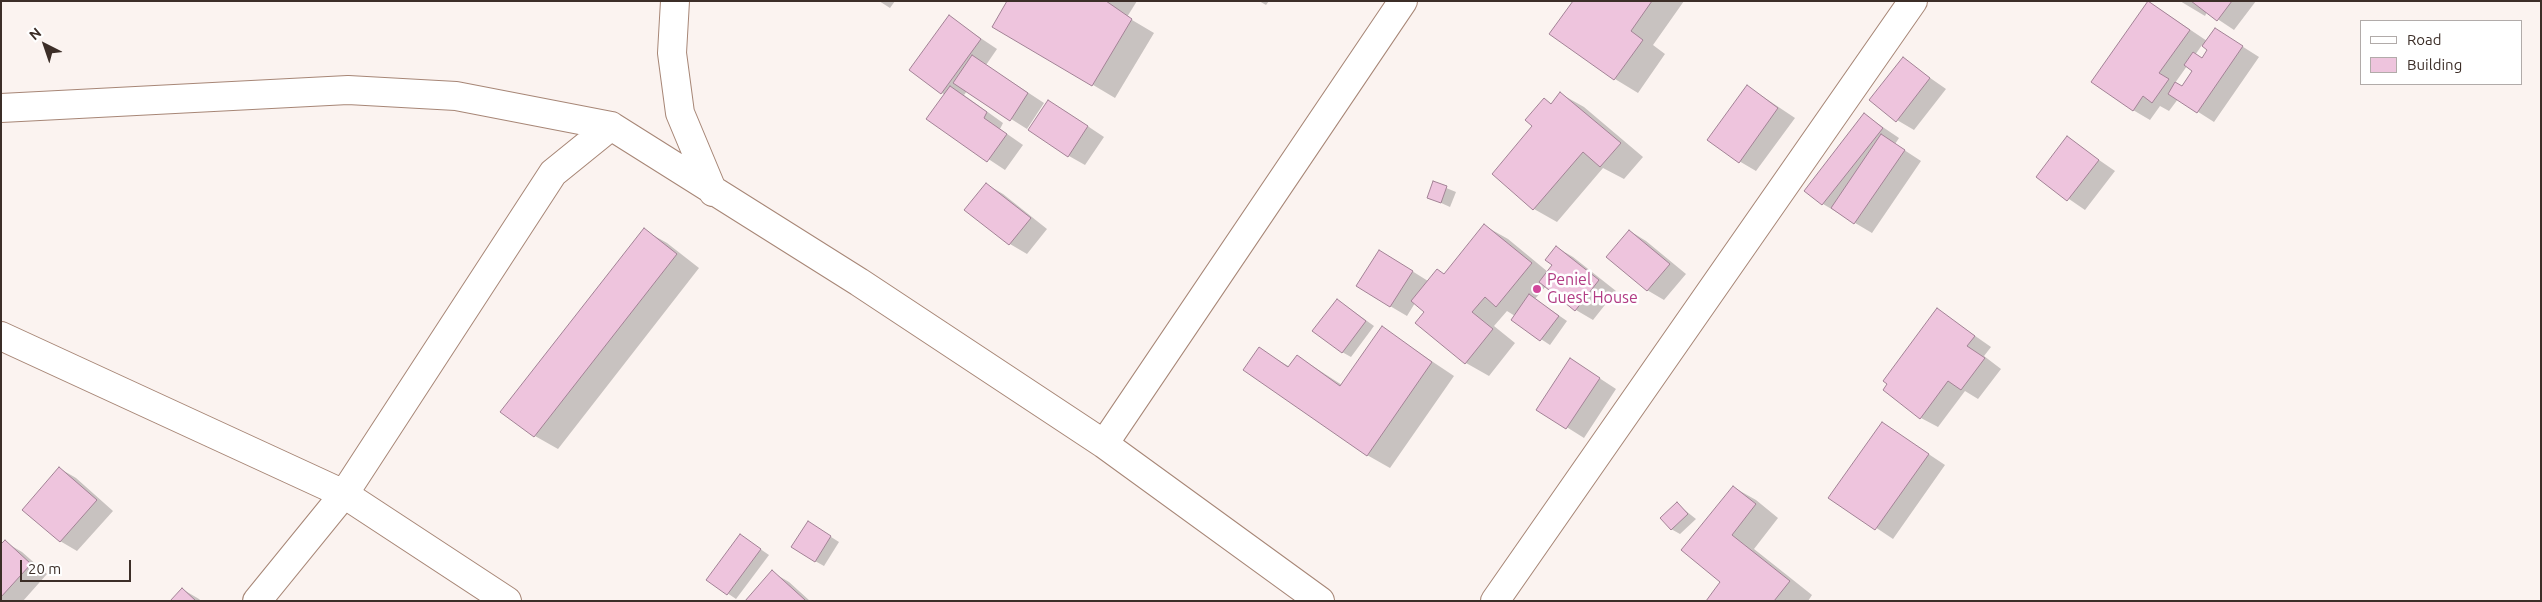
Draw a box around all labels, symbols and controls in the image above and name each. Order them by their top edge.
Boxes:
north arrow [20,20,70,70]
legend [2360,20,2522,85]
text: N [26,24,44,43]
text: Road [2407,31,2442,48]
text: Building [2407,56,2462,73]
place label: Peniel Guest House [1547,270,1638,308]
marker: Peniel Guest House [1531,283,1543,295]
scale bar [22,550,134,582]
text: 20 m [28,560,61,577]

